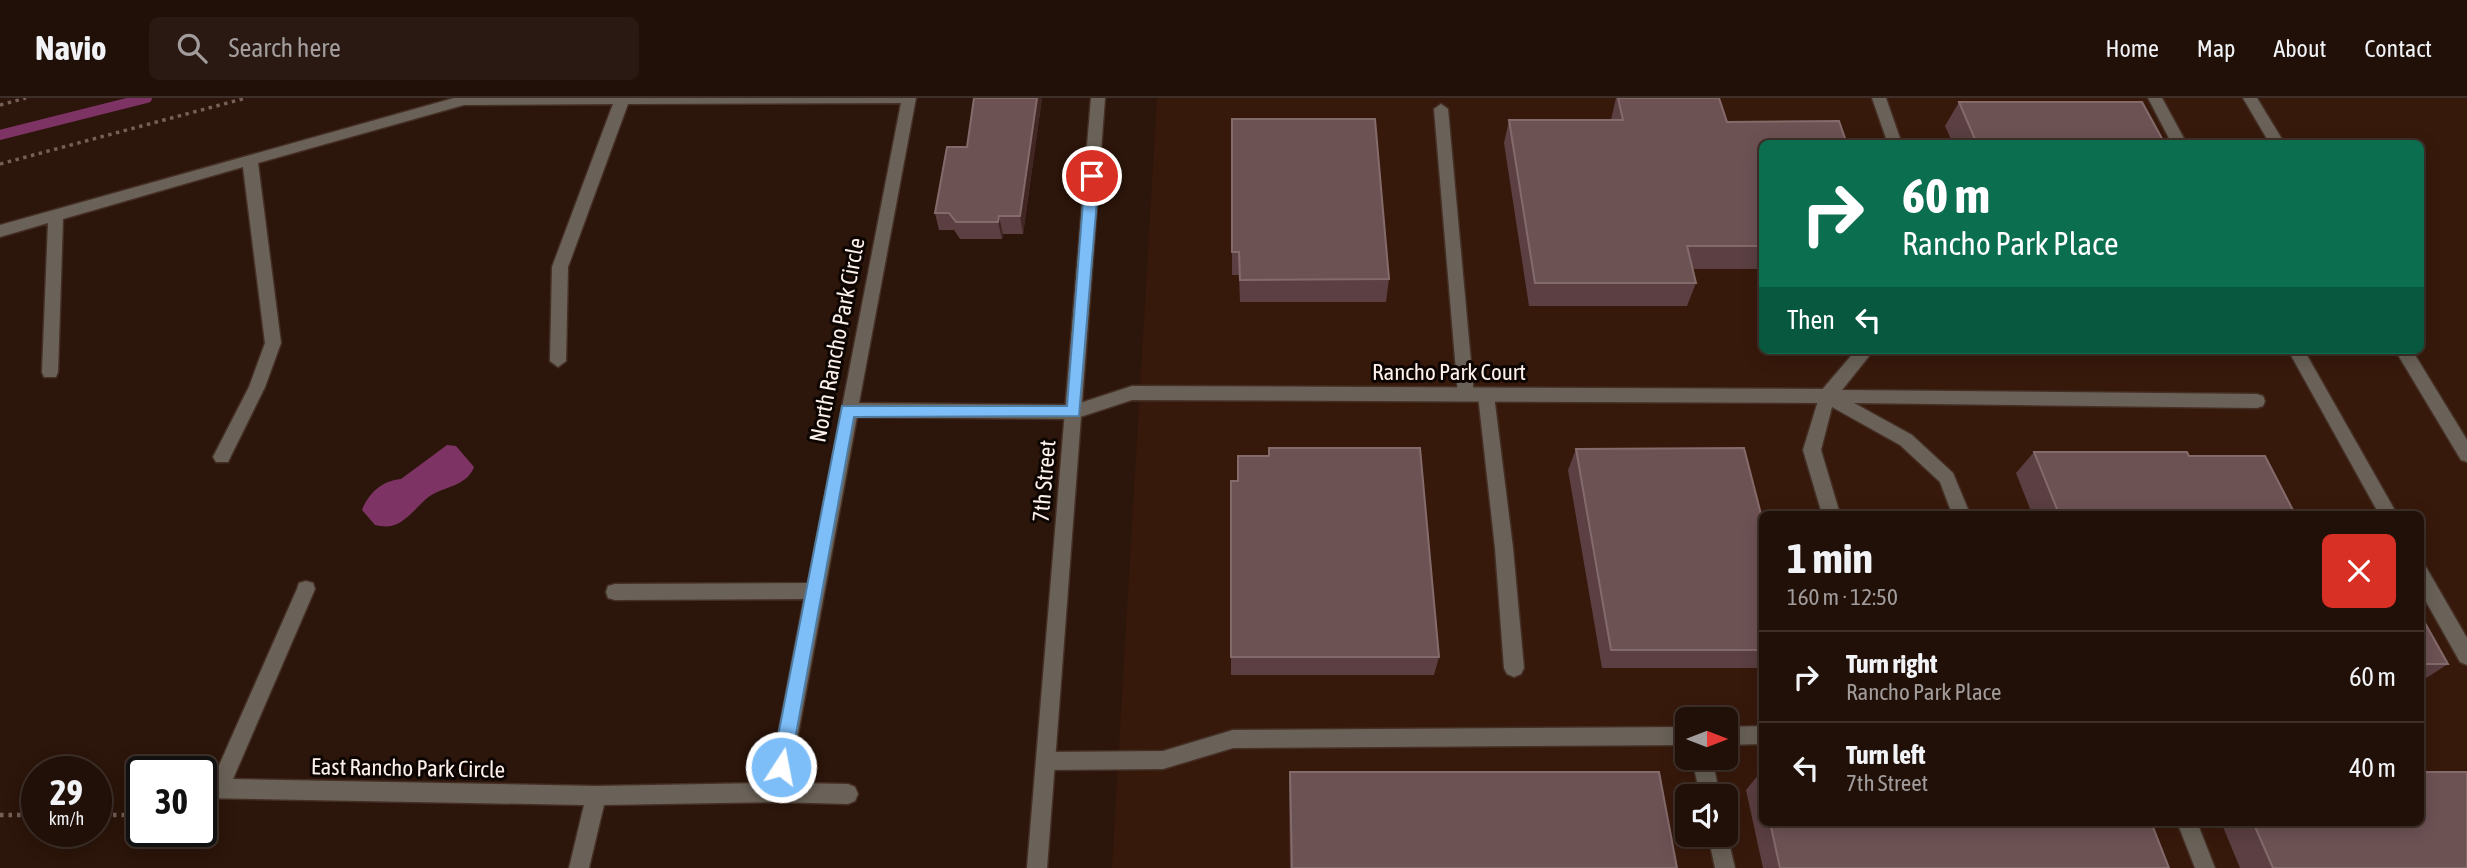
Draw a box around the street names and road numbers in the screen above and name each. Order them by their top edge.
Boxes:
street label: North Rancho Park Circle [804,236,870,444]
street label: Rancho Park Court [1372,359,1526,385]
street label: 7th Street [1027,439,1061,523]
street label: East Rancho Park Circle [311,753,505,783]

